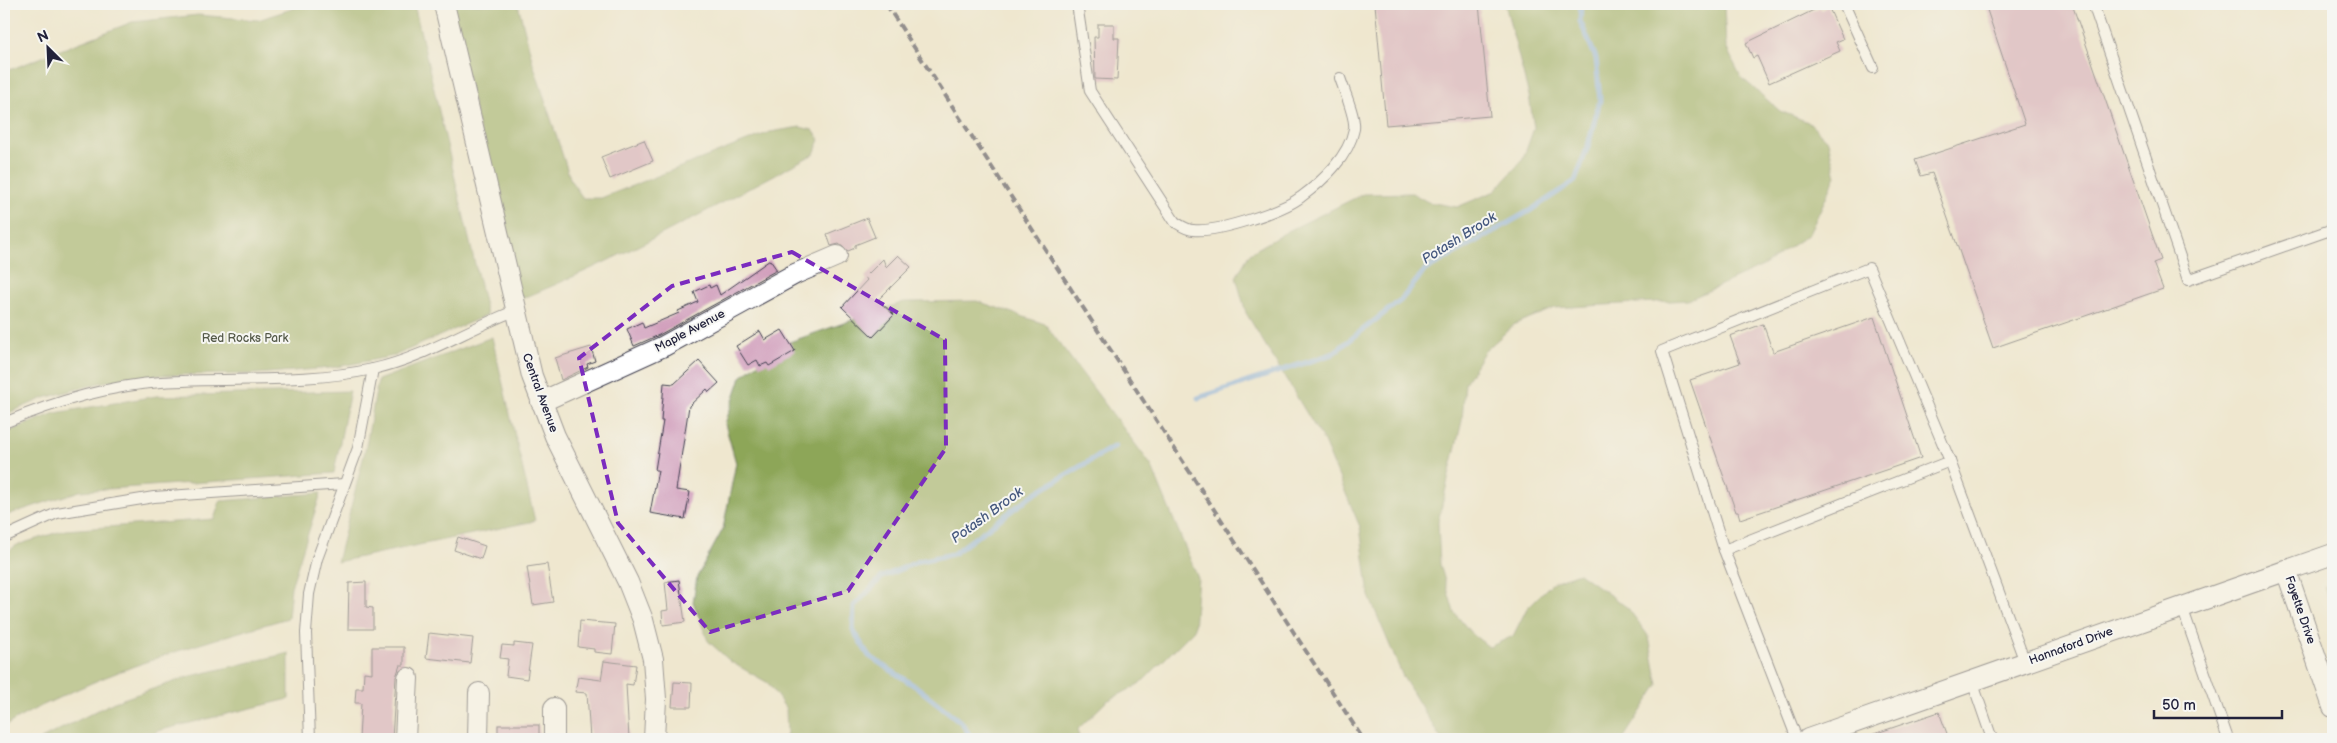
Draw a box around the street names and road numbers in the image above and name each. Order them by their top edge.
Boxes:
street label: Maple Avenue [652,306,728,356]
street label: Central Avenue [519,351,561,435]
street label: Fayette Drive [2281,574,2319,646]
street label: Hannaford Drive [2027,624,2115,668]

